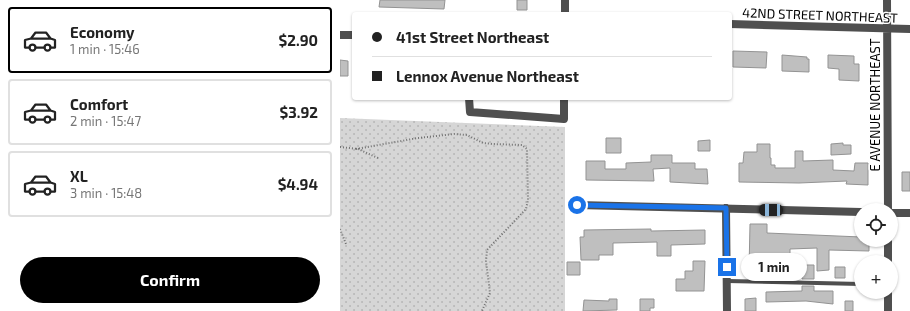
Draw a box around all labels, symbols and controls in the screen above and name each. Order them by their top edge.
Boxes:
street label: 42ND STREET NORTHEAST [742,4,899,26]
icon: car [22,22,58,58]
text: Economy [70,23,135,41]
text: 41st Street Northeast [396,28,549,46]
text: $2.90 [279,31,318,49]
street label: E AVENUE NORTHEAST [867,38,883,171]
text: 1 min · 15:46 [70,41,140,57]
text: Lennox Avenue Northeast [396,67,579,85]
icon: car [22,94,58,130]
text: Comfort [70,95,128,113]
text: $3.92 [280,103,318,121]
text: 2 min · 15:47 [70,113,141,129]
icon: car [22,166,58,202]
text: XL [70,167,88,185]
text: $4.94 [278,175,318,193]
text: 3 min · 15:48 [70,185,142,201]
route start [568,196,586,214]
map controls [854,203,898,299]
button: locate [854,203,898,247]
car [759,204,783,216]
callout: 1 min [741,253,807,281]
button: + [854,255,898,299]
button: Confirm [20,257,320,303]
route end [718,258,736,276]
text: 1 min [758,259,790,275]

